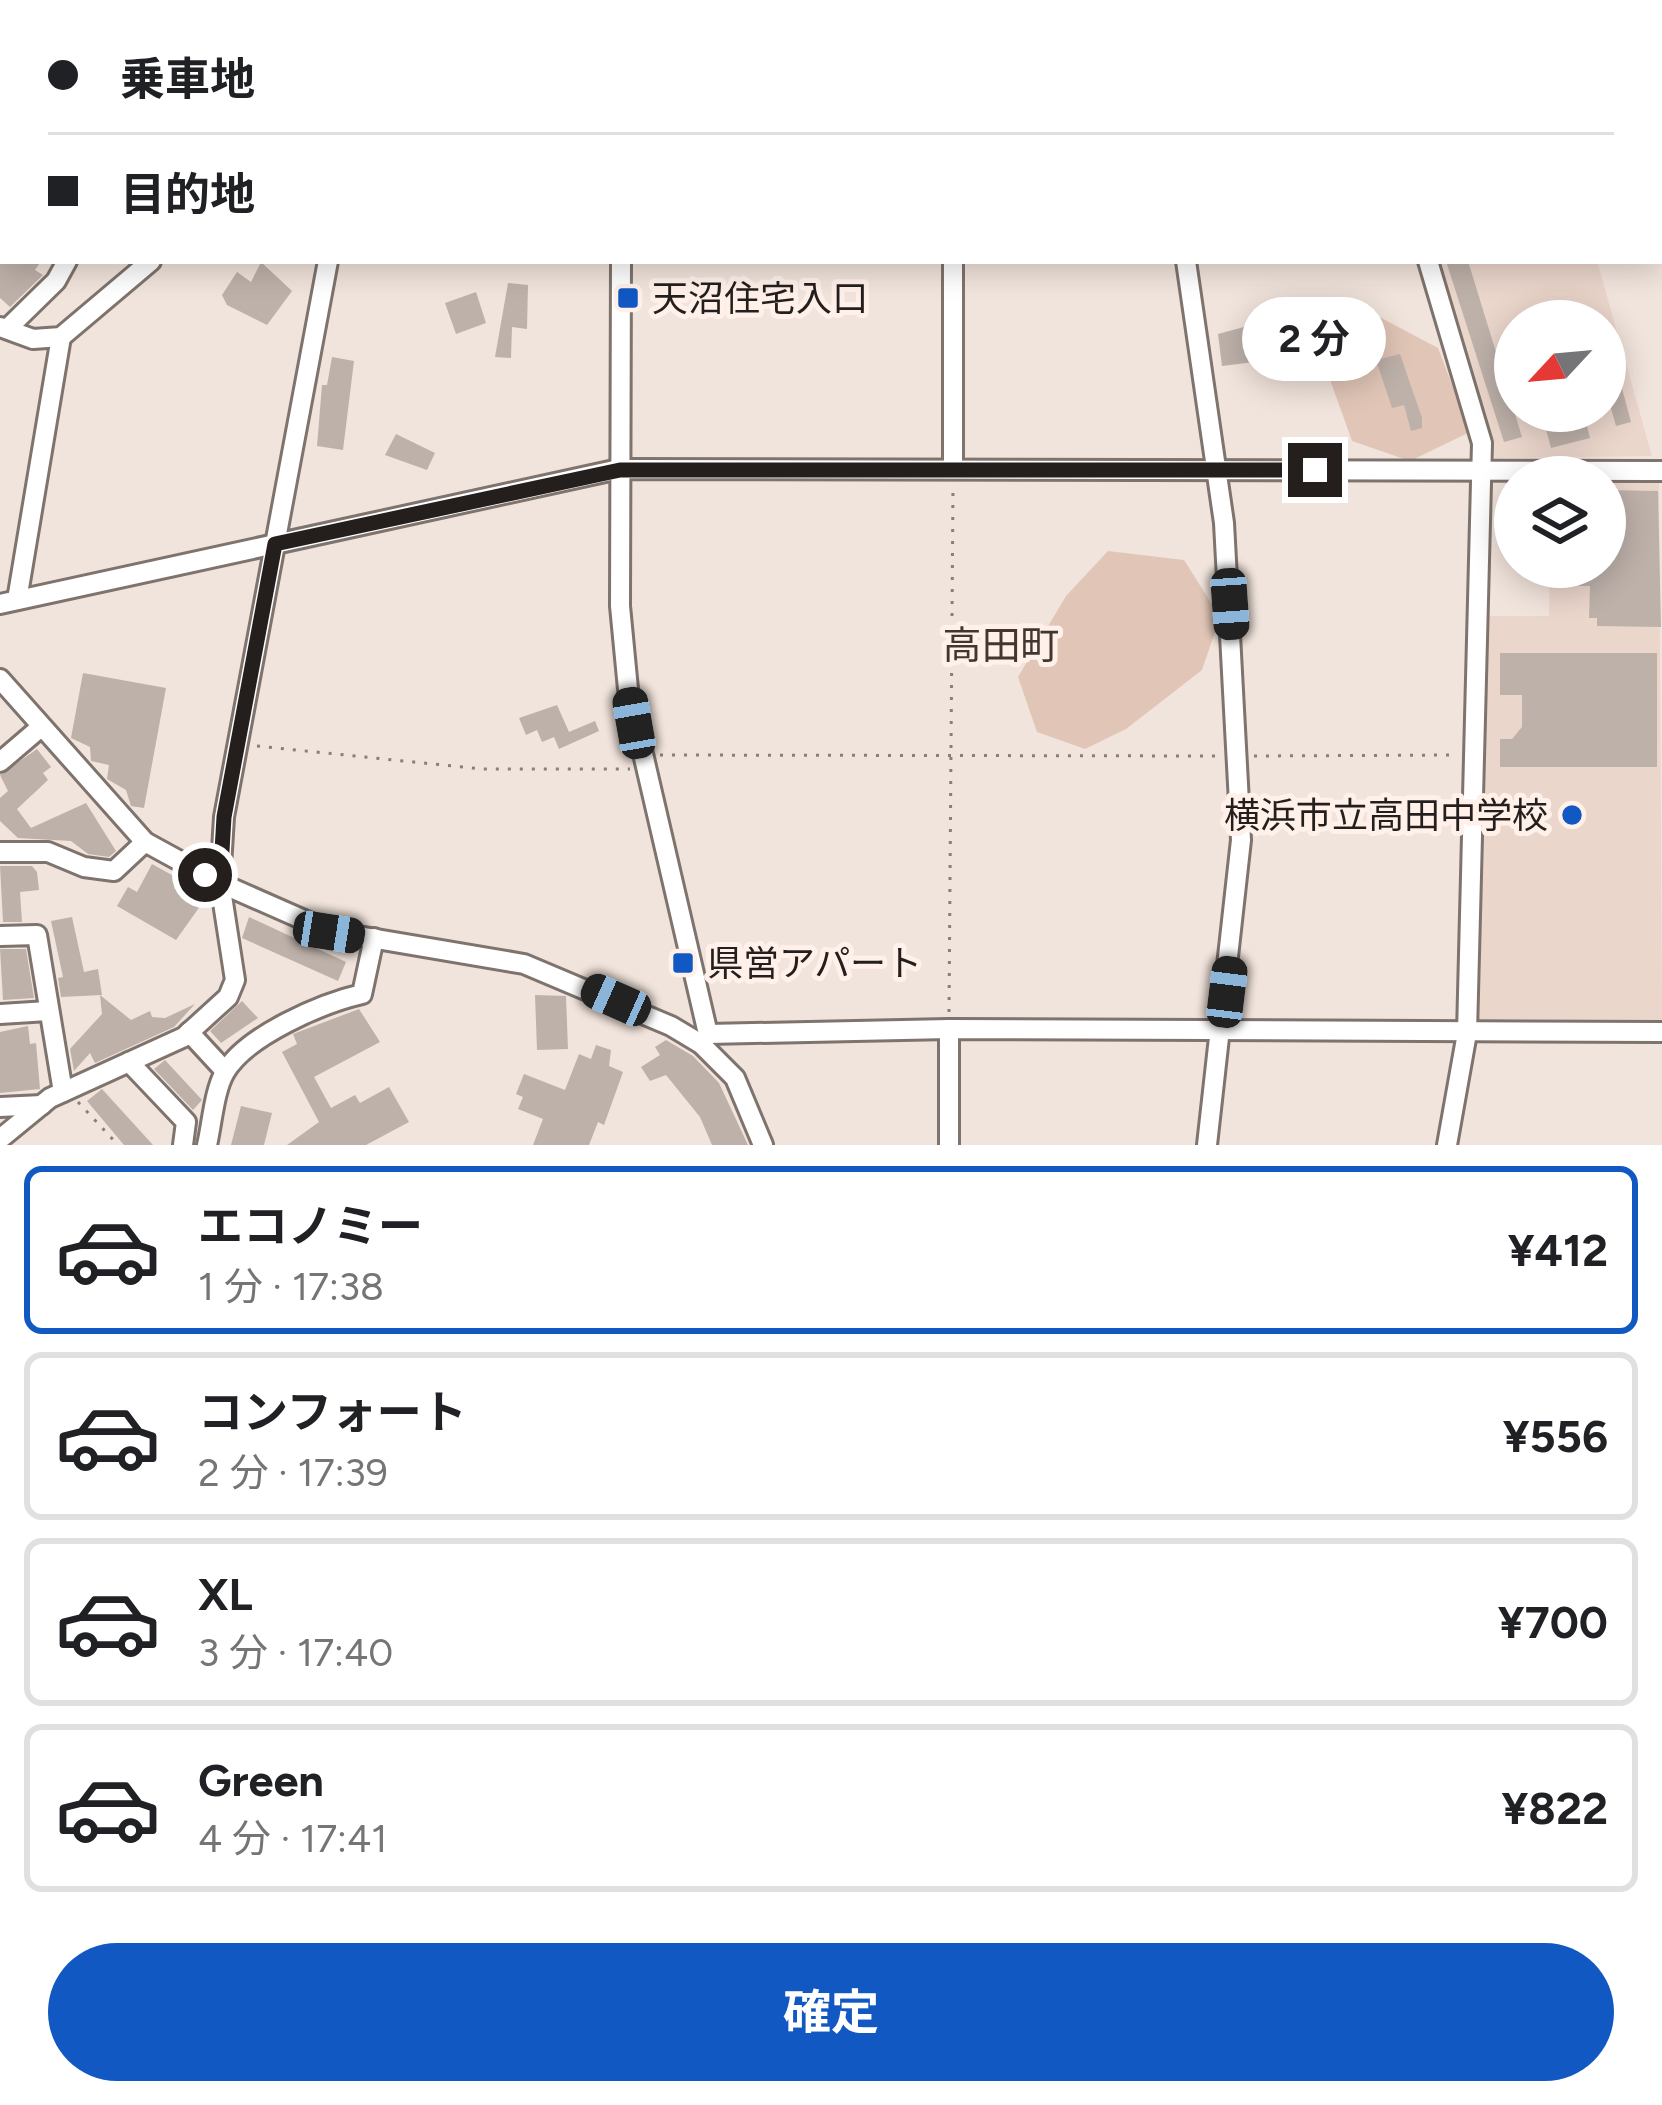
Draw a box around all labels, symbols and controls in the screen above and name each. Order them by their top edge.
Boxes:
text: 乗車地 [120,52,255,106]
text: 目的地 [120,167,255,221]
place label: 天沼住宅入口 [652,277,868,320]
marker: 天沼住宅入口 [615,285,641,311]
callout: 2 分 [1243,296,1387,380]
north arrow [1494,300,1626,432]
map controls [1494,300,1626,588]
text: 2 分 [1279,315,1349,362]
route end [1288,443,1342,497]
button: layers [1494,456,1626,588]
car [1210,567,1250,641]
district label: 高田町 [942,622,1060,669]
car [610,684,658,762]
place label: 横浜市立高田中学校 [1224,794,1548,837]
marker: 横浜市立高田中学校 [1559,802,1585,828]
route start [178,848,232,902]
car [291,909,367,955]
place label: 県営アパート [707,942,922,985]
marker: 県営アパート [670,950,696,976]
car [1205,954,1249,1030]
car [576,969,656,1031]
icon: car [54,1196,162,1304]
text: エコノミー [198,1199,423,1253]
text: ¥412 [1508,1223,1608,1277]
text: 1 分 · 17:38 [198,1263,384,1310]
icon: car [54,1382,162,1490]
text: コンフォート [198,1385,467,1439]
text: ¥556 [1503,1409,1608,1463]
text: 2 分 · 17:39 [198,1449,388,1496]
text: XL [198,1567,253,1621]
icon: car [54,1568,162,1676]
text: ¥700 [1498,1595,1608,1649]
text: 3 分 · 17:40 [198,1629,393,1676]
text: Green [198,1753,324,1807]
icon: car [54,1754,162,1862]
text: ¥822 [1502,1781,1608,1835]
text: 4 分 · 17:41 [198,1815,387,1862]
button: 確定 [48,1943,1614,2081]

